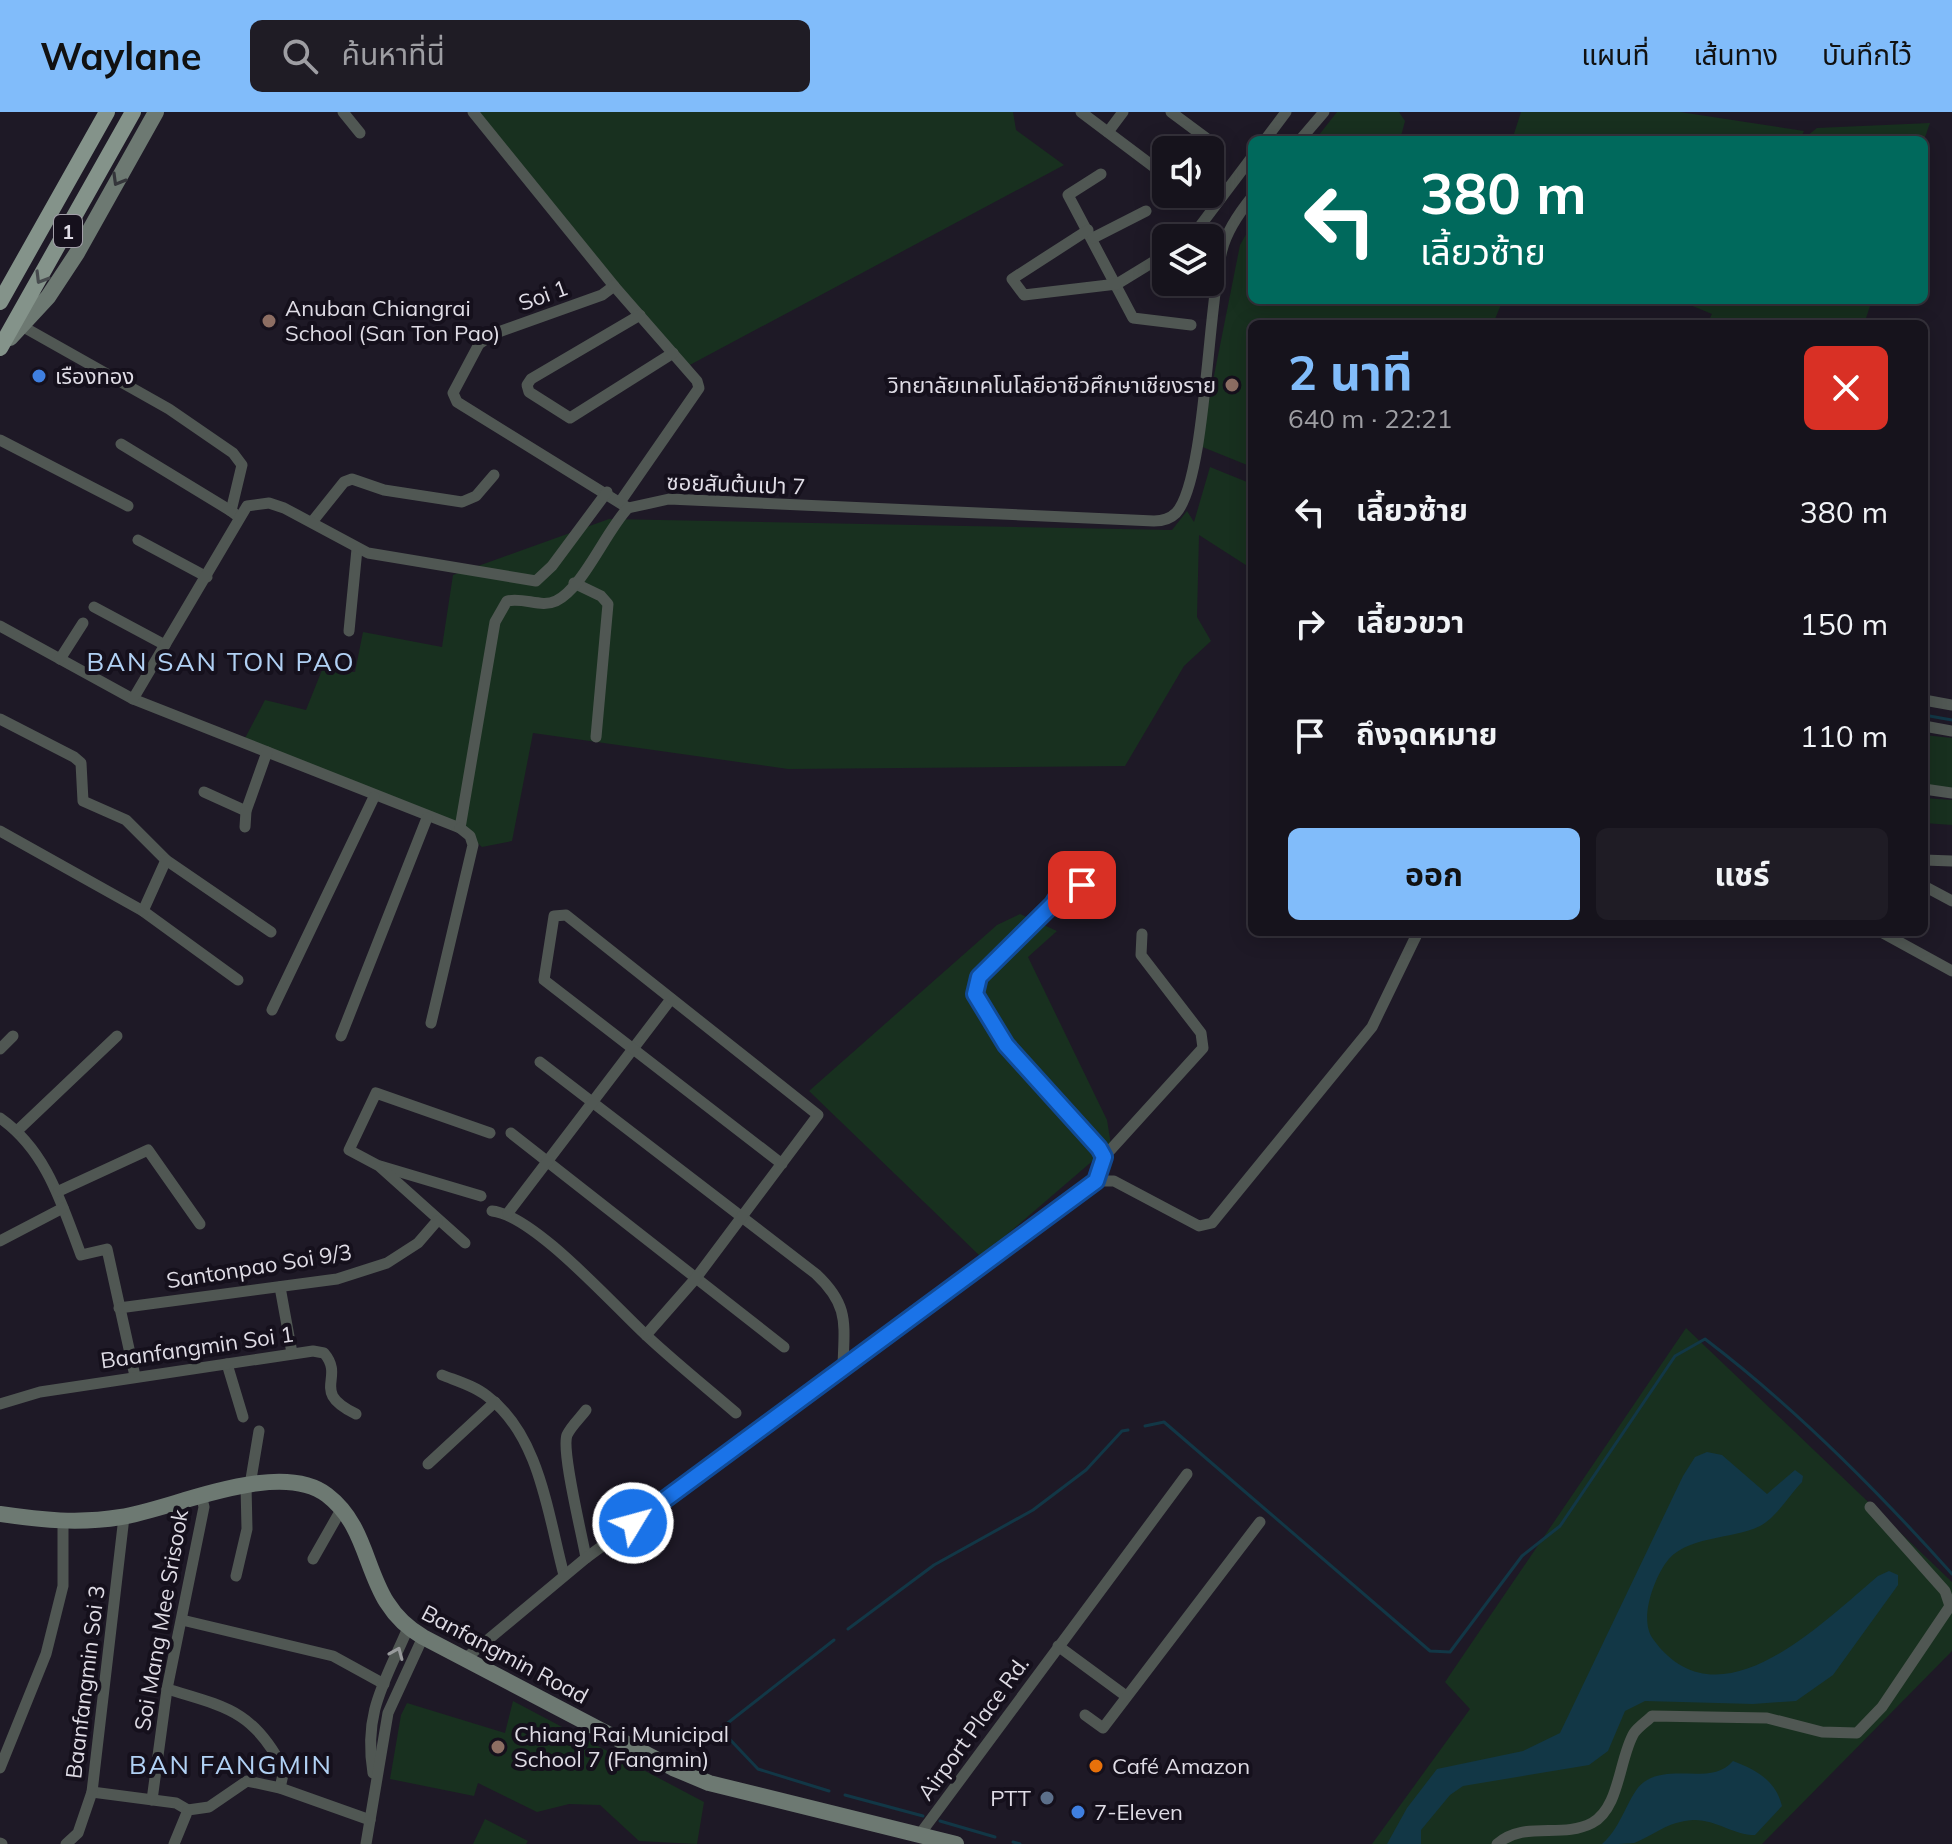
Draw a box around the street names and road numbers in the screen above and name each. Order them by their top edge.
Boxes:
road number: 1 [54,215,82,247]
street label: Soi 1 [515,273,571,317]
street label: ซอยสันต้นเปา 7 [666,468,806,500]
street label: Santonpao Soi 9/3 [164,1238,354,1294]
street label: Baanfangmin Soi 1 [99,1320,295,1374]
street label: Soi Mang Mee Srisook [128,1507,194,1733]
street label: Baanfangmin Soi 3 [59,1584,111,1780]
street label: Banfangmin Road [417,1598,593,1710]
street label: Airport Place Rd. [911,1650,1035,1806]

